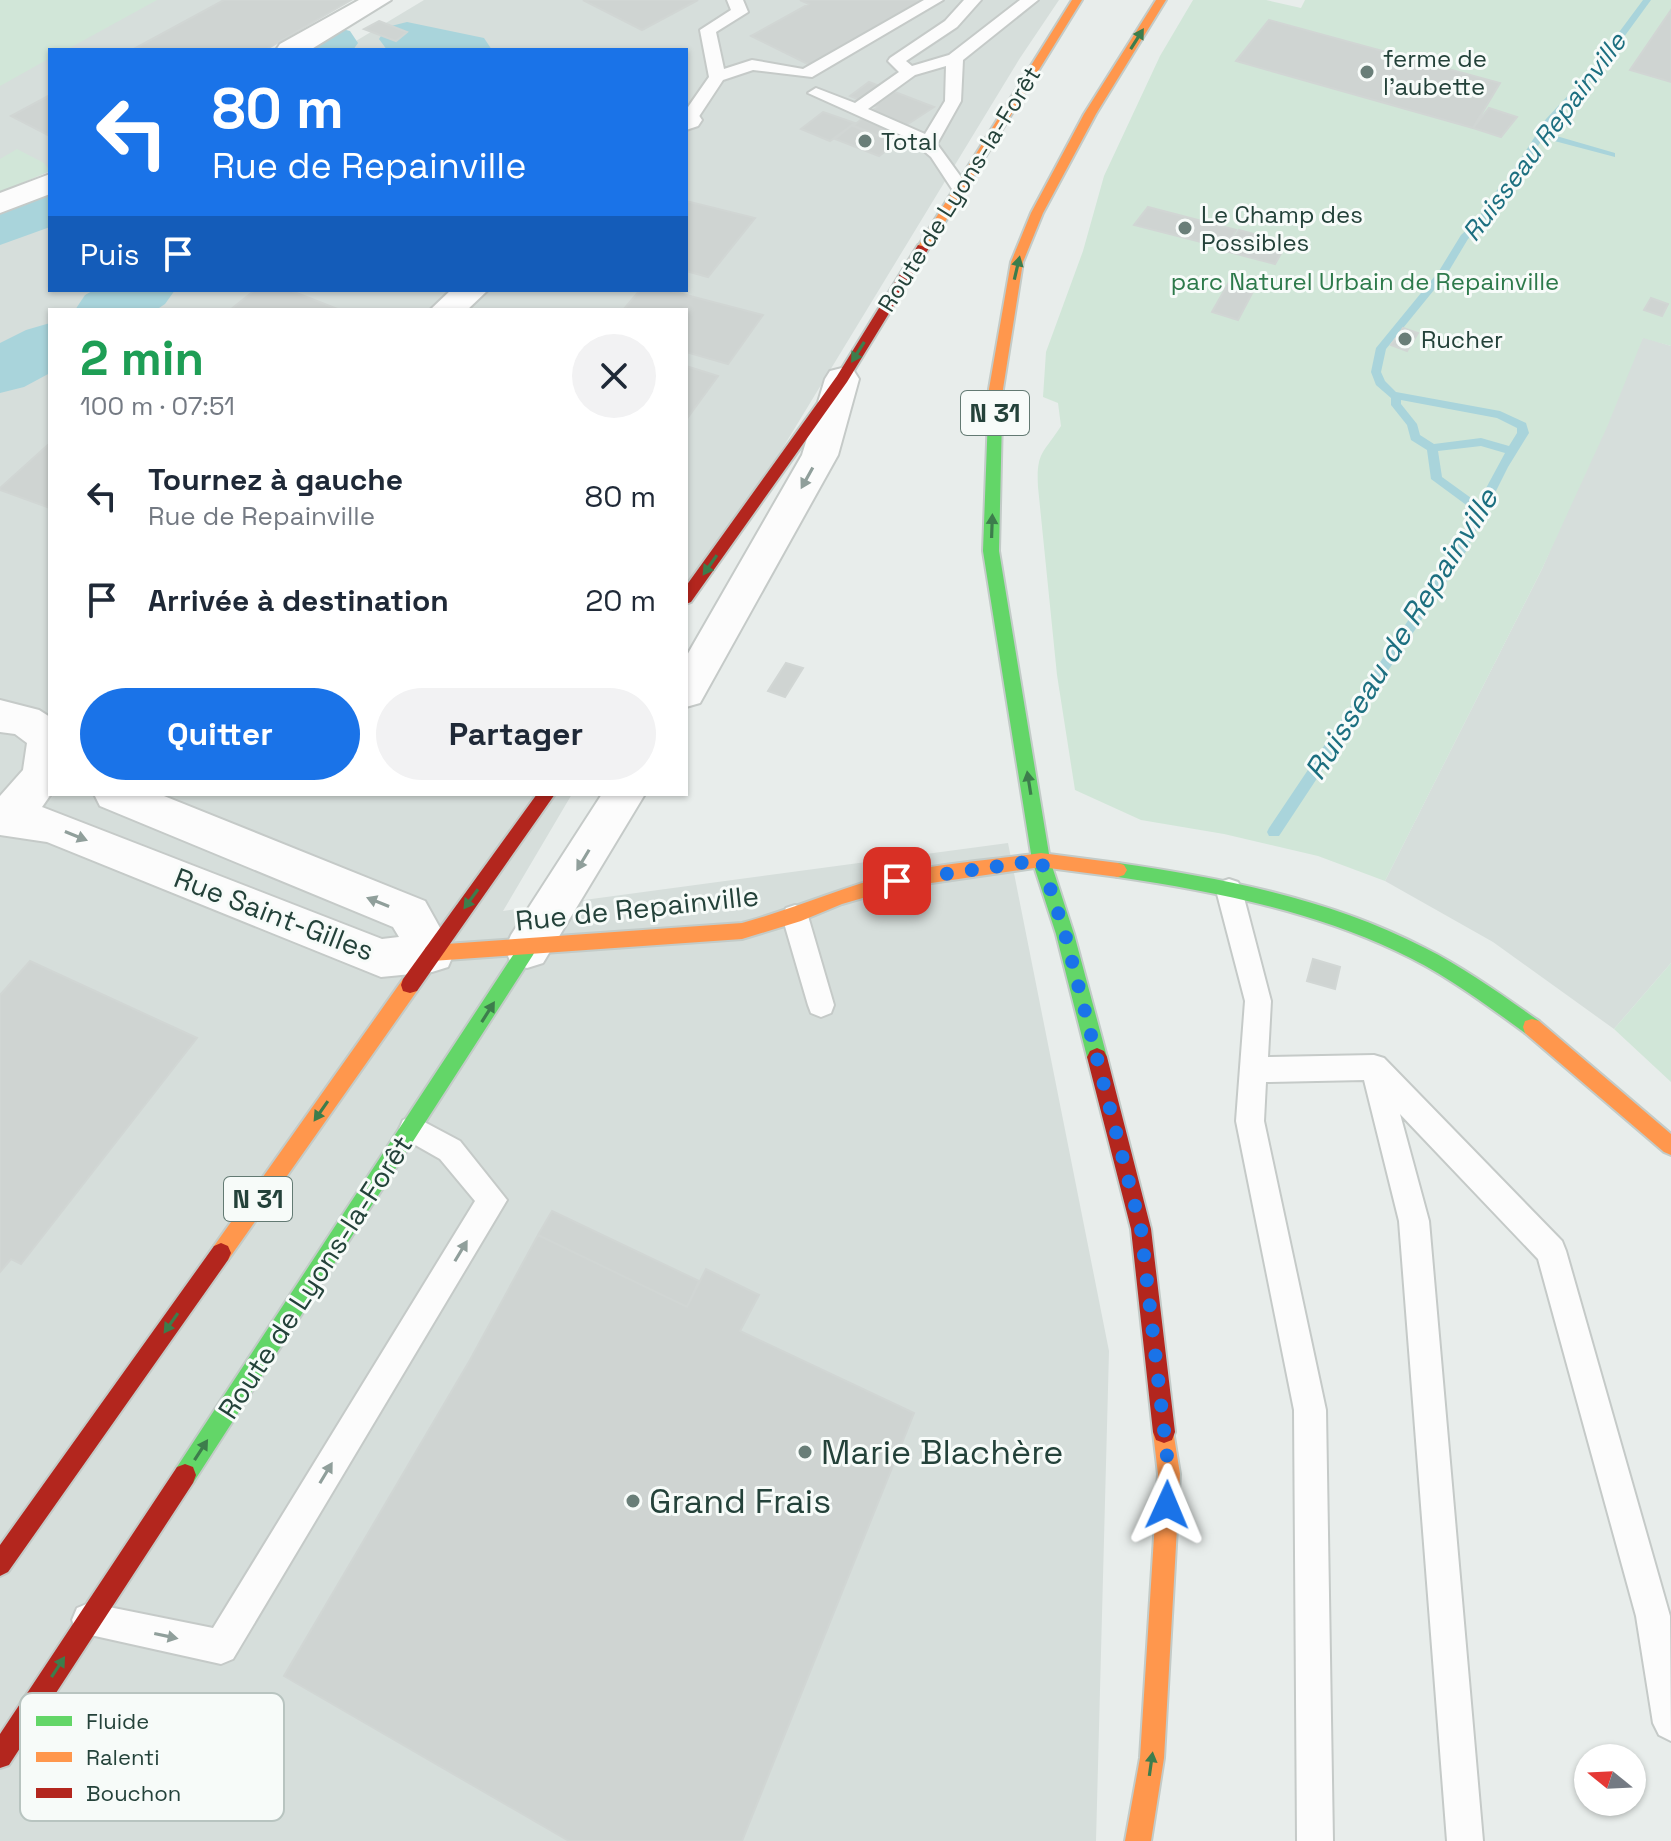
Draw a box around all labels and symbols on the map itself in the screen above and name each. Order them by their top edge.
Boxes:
water label: Ruisseau Repainville [1454,25,1635,248]
one-way arrow [1130,28,1144,50]
place label: ferme de l'aubette [1383,43,1487,102]
street label: Route de Lyons-la-Forêt [871,60,1047,318]
marker: ferme de l'aubette [1358,63,1376,81]
place label: Total [881,126,938,157]
marker: Total [856,132,874,150]
place label: Le Champ des Possibles [1201,199,1363,258]
marker: Le Champ des Possibles [1176,219,1194,237]
one-way arrow [1011,256,1024,281]
park label: parc Naturel Urbain de Repainville [1171,266,1559,297]
place label: Rucher [1421,324,1503,355]
marker: Rucher [1396,330,1414,348]
one-way arrow [852,341,866,363]
road number: N 31 [961,391,1029,435]
one-way arrow [800,467,814,489]
water label: Ruisseau de Repainville [1295,480,1507,787]
one-way arrow [985,513,998,538]
one-way arrow [702,554,718,576]
one-way arrow [1022,770,1035,795]
one-way arrow [64,830,88,843]
pin [863,847,931,915]
one-way arrow [576,849,591,872]
street label: Rue Saint-Gilles [169,859,379,969]
street label: Rue de Repainville [513,877,761,939]
one-way arrow [464,888,479,909]
one-way arrow [366,895,390,908]
one-way arrow [481,1001,495,1023]
one-way arrow [314,1100,329,1121]
street label: Route de Lyons-la-Forêt [210,1128,420,1426]
road number: N 31 [224,1177,292,1221]
one-way arrow [454,1240,468,1262]
one-way arrow [163,1312,179,1334]
place label: Marie Blachère [821,1431,1064,1474]
one-way arrow [194,1439,208,1461]
marker: Marie Blachère [796,1443,814,1461]
one-way arrow [319,1462,333,1484]
position arrow [1125,1463,1209,1547]
place label: Grand Frais [649,1480,831,1523]
marker: Grand Frais [624,1492,642,1510]
one-way arrow [153,1630,178,1643]
one-way arrow [51,1657,66,1678]
legend [20,1693,284,1821]
text: Fluide [86,1707,149,1735]
text: Ralenti [86,1743,160,1771]
north arrow [1574,1744,1646,1816]
one-way arrow [1145,1751,1158,1776]
text: Bouchon [86,1779,181,1807]

